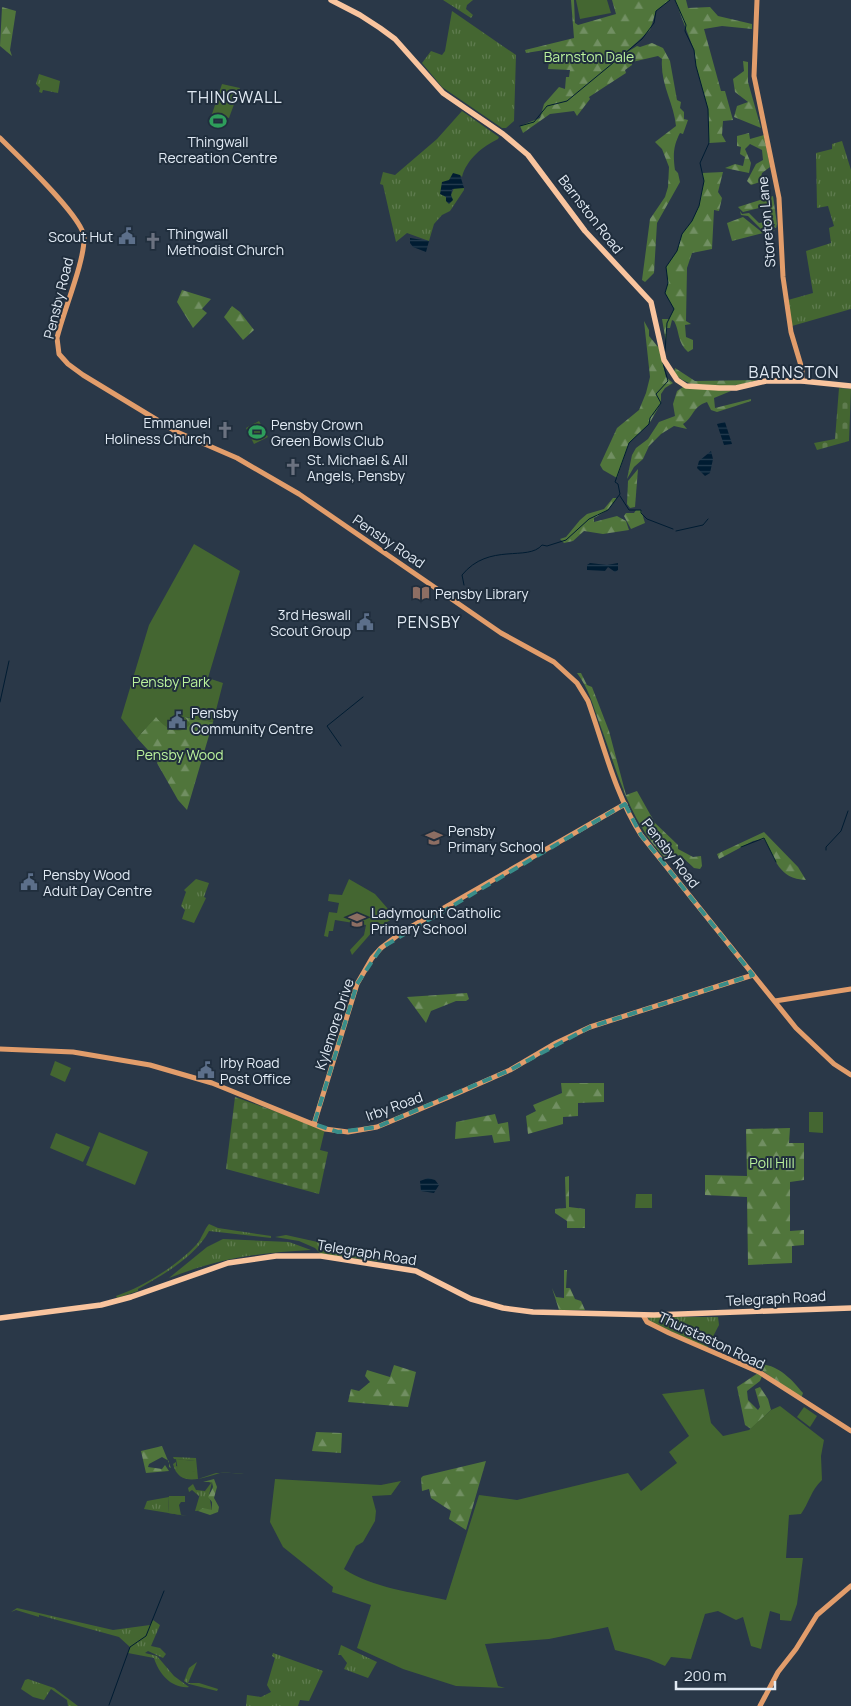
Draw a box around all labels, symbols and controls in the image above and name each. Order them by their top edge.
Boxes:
park label: Barnston Dale [544,47,634,66]
district label: THINGWALL [187,86,283,108]
sports icon: Thingwall Recreation Centre [208,111,228,131]
place label: Thingwall Recreation Centre [159,132,277,167]
street label: Barnston Road [554,171,628,257]
street label: Storeton Lane [753,176,779,268]
place label: Thingwall Methodist Church [167,224,284,259]
public building icon: Scout Hut [117,226,137,246]
place label: Scout Hut [48,227,113,246]
church icon: Thingwall Methodist Church [143,231,163,251]
street label: Pensby Road [39,255,77,341]
district label: BARNSTON [749,361,839,383]
place label: Emmanuel Holiness Church [105,413,211,448]
place label: Pensby Crown Green Bowls Club [271,415,384,450]
church icon: Emmanuel Holiness Church [215,420,235,440]
sports icon: Pensby Crown Green Bowls Club [247,422,267,442]
place label: St. Michael & All Angels, Pensby [307,450,408,485]
church icon: St. Michael & All Angels, Pensby [283,457,303,477]
street label: Pensby Road [349,510,429,572]
library icon: Pensby Library [411,583,431,603]
place label: Pensby Library [435,584,529,603]
place label: 3rd Heswall Scout Group [270,605,351,640]
district label: PENSBY [397,611,461,633]
public building icon: 3rd Heswall Scout Group [355,612,375,632]
park label: Pensby Park [132,672,211,691]
place label: Pensby Community Centre [191,703,314,738]
public building icon: Pensby Community Centre [167,710,187,730]
park label: Pensby Wood [136,745,224,764]
street label: Pensby Road [638,814,704,892]
place label: Pensby Primary School [448,821,544,856]
school or university icon: Pensby Primary School [424,828,444,848]
place label: Pensby Wood Adult Day Centre [43,865,152,900]
public building icon: Pensby Wood Adult Day Centre [19,872,39,892]
place label: Ladymount Catholic Primary School [371,903,501,938]
school or university icon: Ladymount Catholic Primary School [347,910,367,930]
street label: Kylemore Drive [310,976,358,1072]
place label: Irby Road Post Office [220,1053,291,1088]
public building icon: Irby Road Post Office [196,1060,216,1080]
street label: Irby Road [363,1087,425,1125]
park label: Poll Hill [749,1153,795,1172]
street label: Telegraph Road [316,1235,418,1269]
street label: Telegraph Road [725,1286,827,1310]
street label: Thurstaston Road [656,1307,768,1373]
scale bar [676,1658,775,1690]
text: 200 m [684,1665,727,1686]

